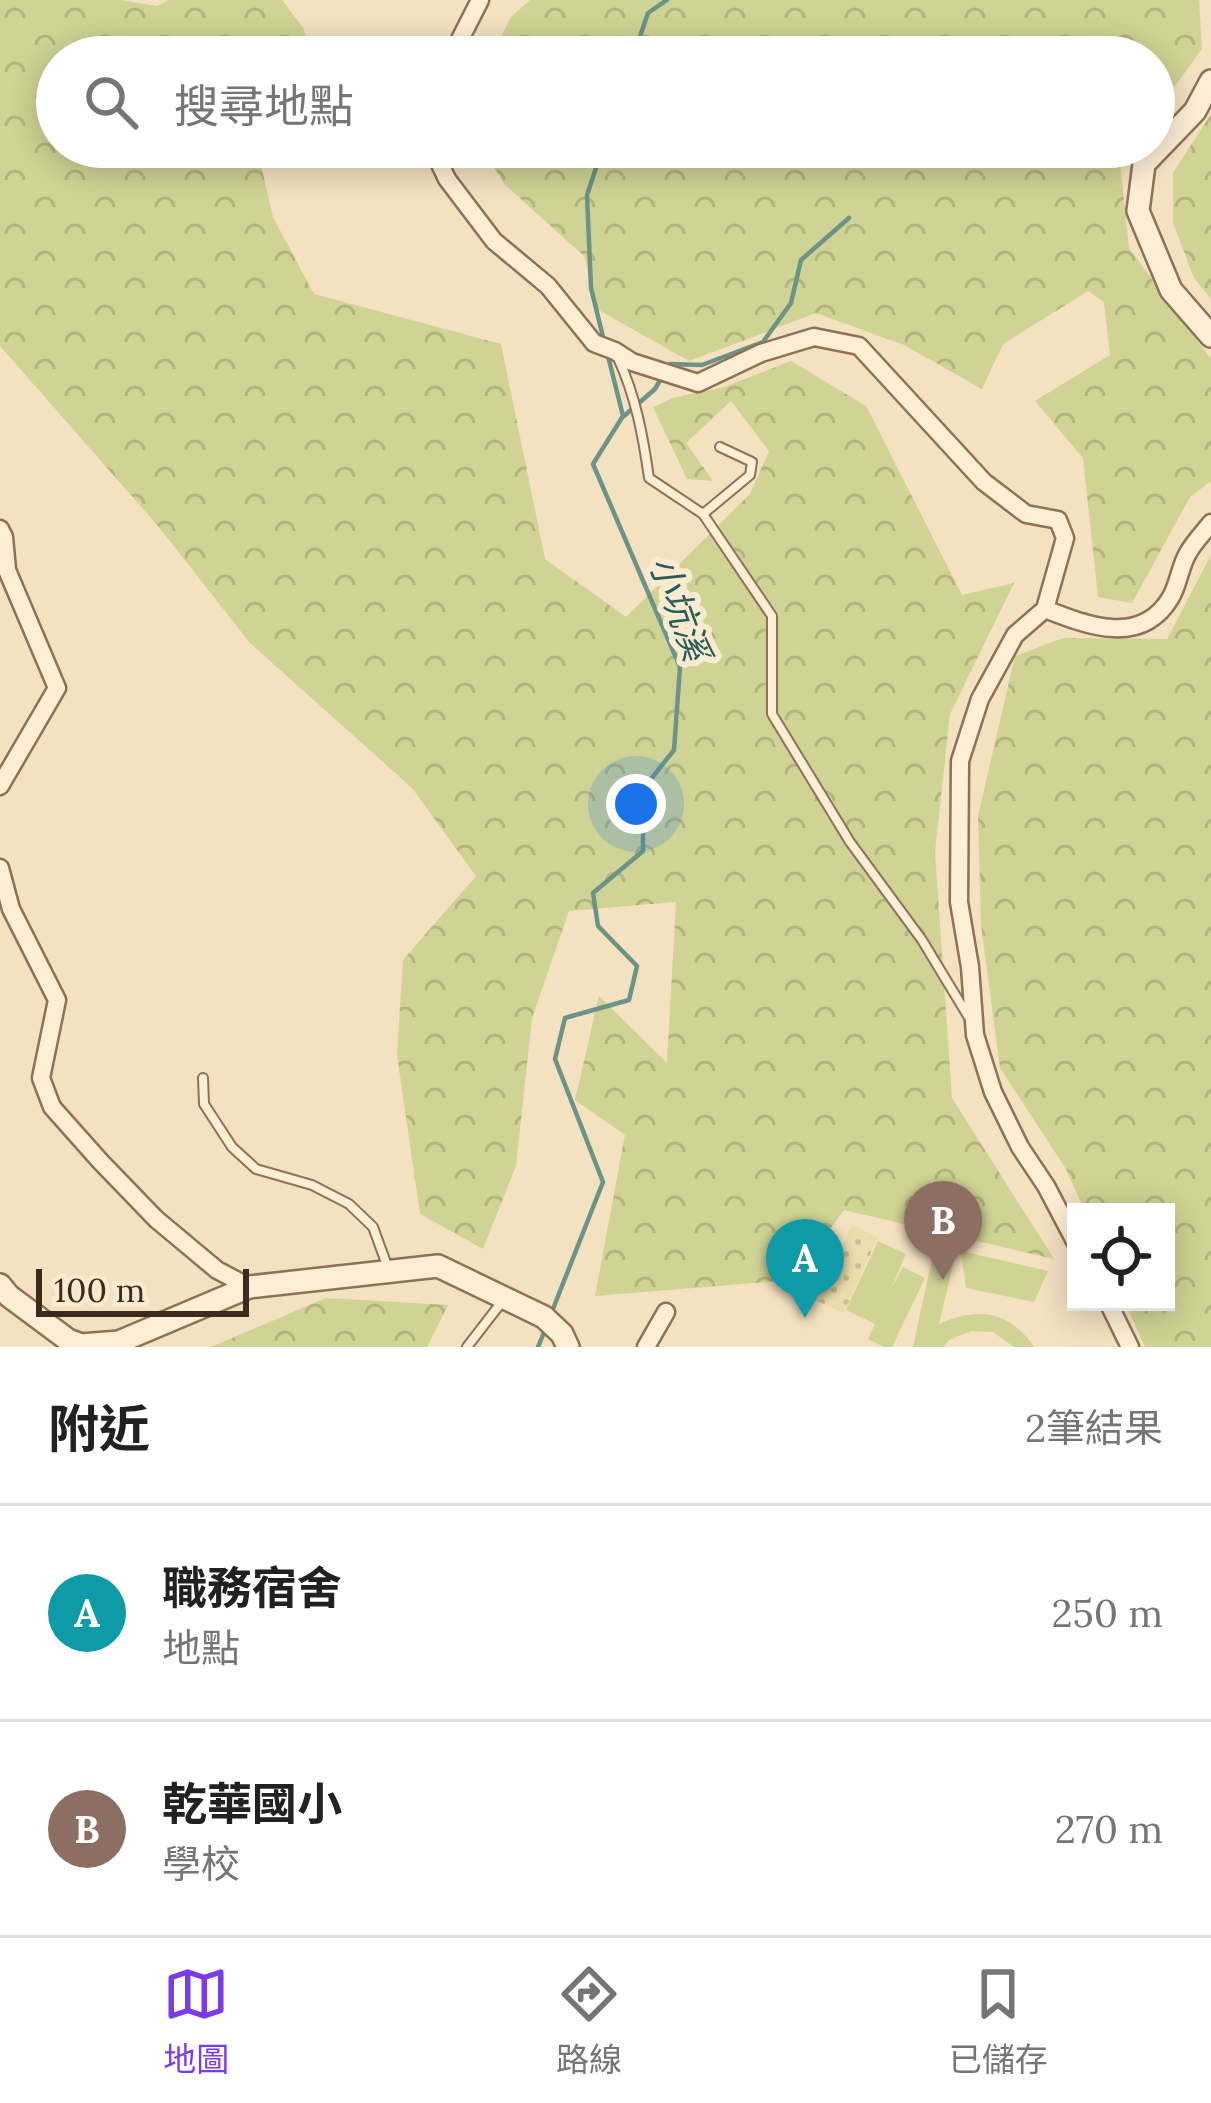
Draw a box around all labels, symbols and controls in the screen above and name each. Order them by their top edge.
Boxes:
search box [36,36,1175,168]
icon: search [78,69,144,135]
text: 搜尋地點 [174,77,354,134]
water label: 小坑溪 [640,549,722,671]
your location [606,774,666,834]
pin: B [904,1181,982,1280]
map controls [1067,1203,1175,1311]
button: locate [1067,1203,1175,1311]
pin: A [766,1219,844,1318]
scale bar [36,1263,249,1316]
text: 100 m [54,1269,145,1311]
text: 附近 [48,1396,150,1461]
text: 2筆結果 [1025,1403,1163,1453]
text: 職務宿舍 [162,1559,342,1616]
text: A [74,1588,100,1638]
text: 250 m [1051,1588,1163,1638]
text: 地點 [162,1623,240,1673]
text: 乾華國小 [162,1775,342,1832]
text: B [74,1804,100,1854]
text: 270 m [1055,1804,1163,1854]
text: 學校 [162,1839,240,1889]
tab: 地圖 [163,1961,229,2081]
tab: 路線 [556,1961,622,2081]
tab: 已儲存 [949,1961,1048,2081]

